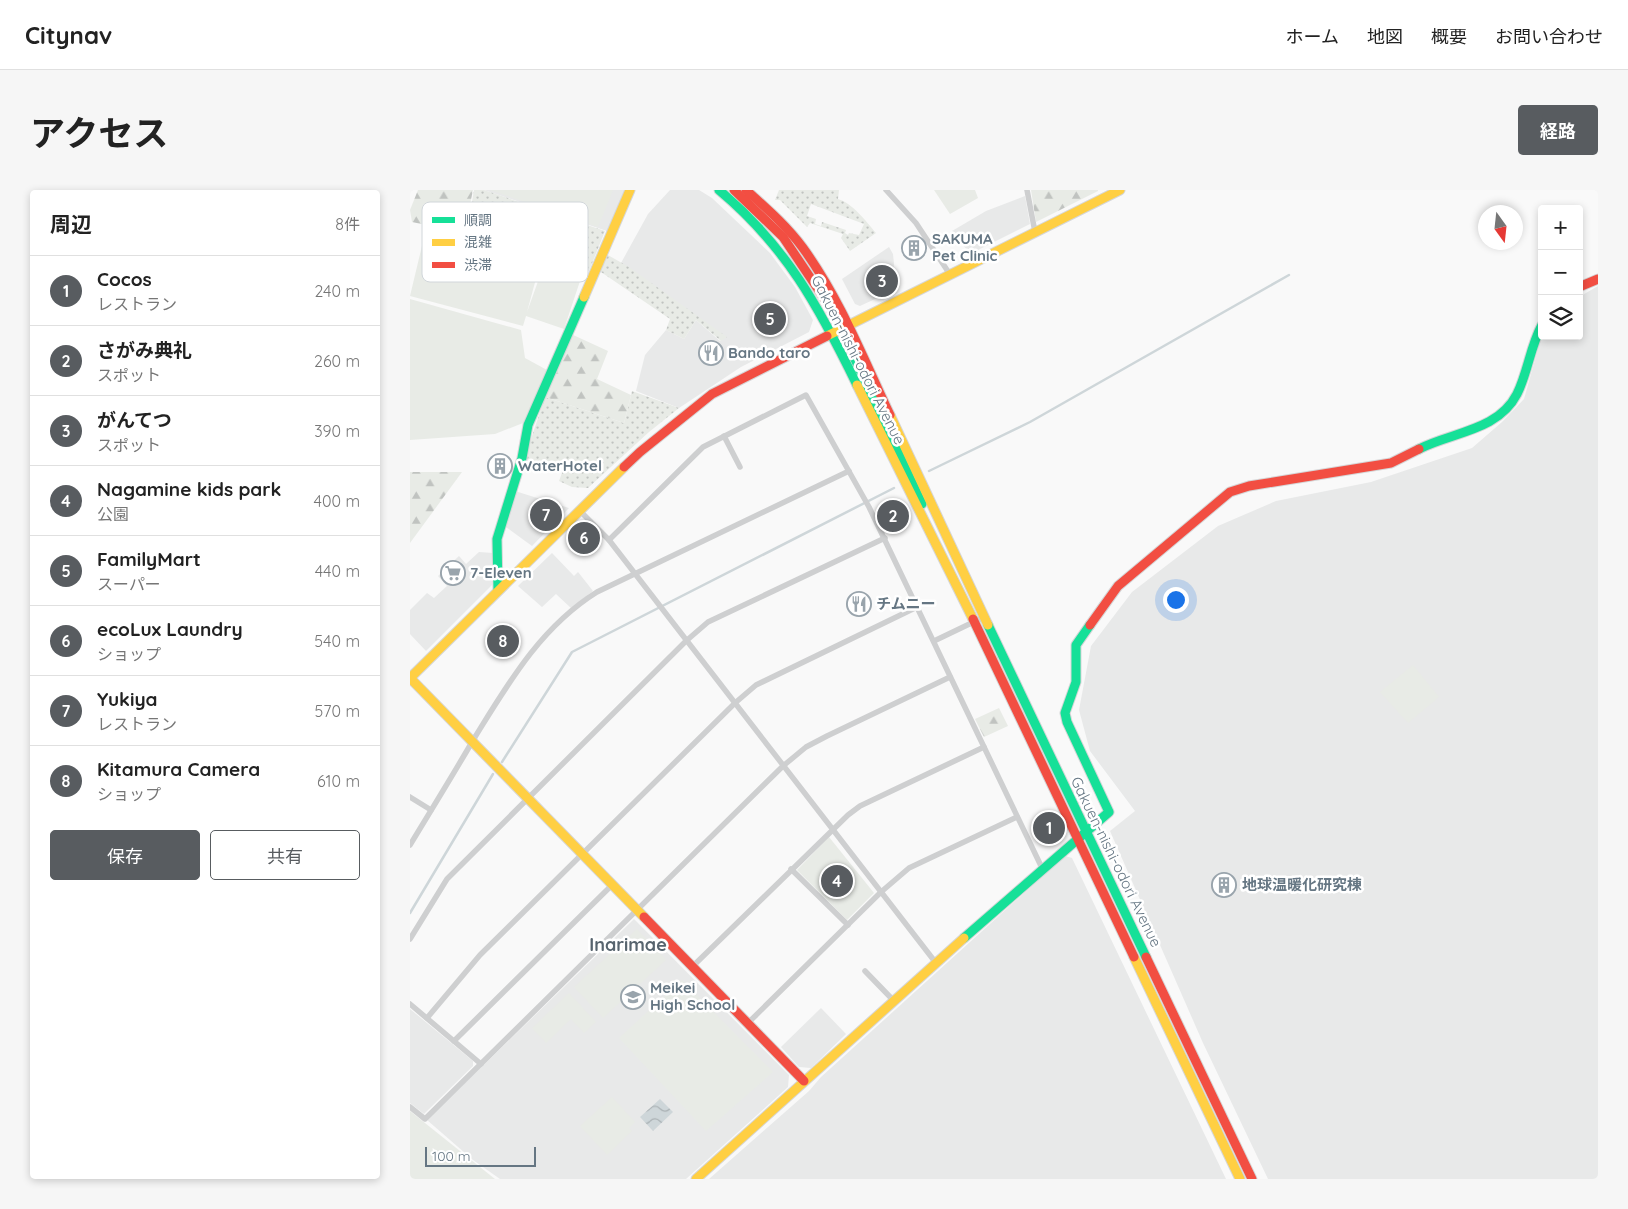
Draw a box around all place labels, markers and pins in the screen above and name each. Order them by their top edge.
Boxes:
place label: SAKUMA Pet Clinic [932,229,998,265]
building icon: SAKUMA Pet Clinic [901,235,927,261]
pin: 3 [866,262,898,300]
pin: 5 [754,300,786,338]
restaurant icon: Bando taro [698,340,724,366]
place label: Bando taro [728,343,810,362]
building icon: WaterHotel [487,453,513,479]
place label: WaterHotel [518,456,602,475]
pin: 7 [530,496,562,534]
pin: 2 [877,497,909,535]
pin: 6 [568,519,600,557]
supermarket icon: 7-Eleven [440,560,466,586]
place label: 7-Eleven [470,563,532,582]
restaurant icon: チムニー [846,591,872,617]
place label: チムニー [876,594,936,613]
pin: 8 [487,622,519,660]
pin: 1 [1033,809,1065,847]
pin: 4 [821,862,853,900]
building icon: 地球温暖化研究棟 [1211,872,1237,898]
place label: 地球温暖化研究棟 [1242,875,1362,894]
place label: Meikei High School [650,978,735,1014]
school or university icon: Meikei High School [620,984,646,1010]

